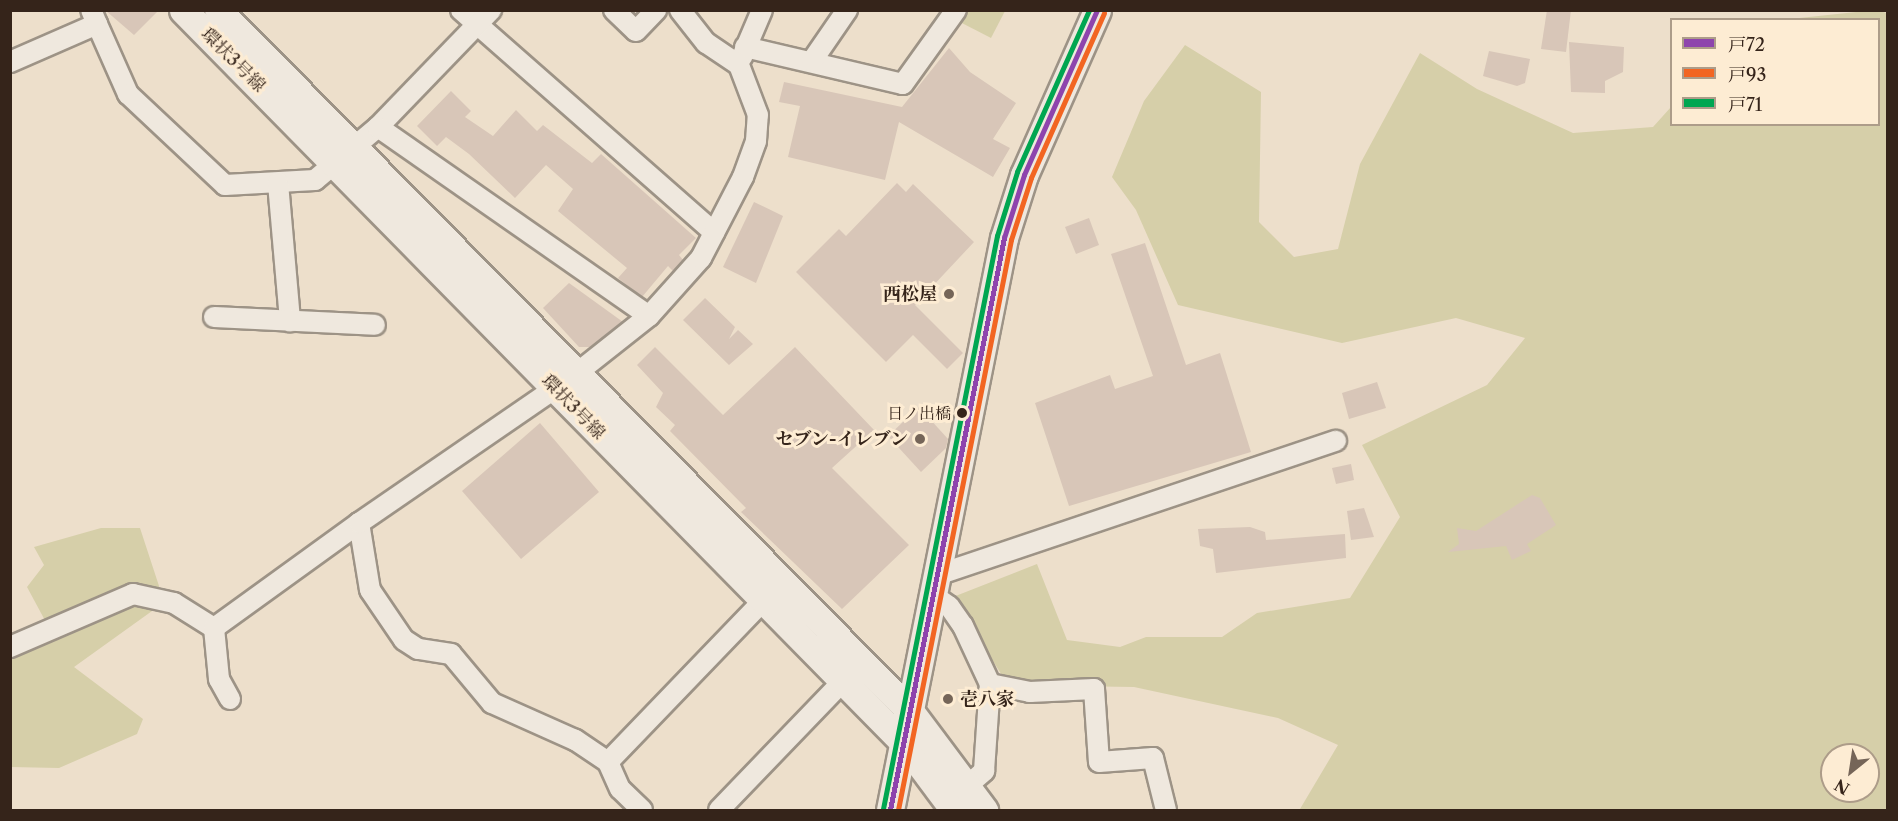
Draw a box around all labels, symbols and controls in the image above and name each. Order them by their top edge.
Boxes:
legend [1670,18,1880,126]
street label: 環状3号線 [196,23,270,97]
text: 戸72 [1728,34,1765,56]
text: 戸93 [1728,64,1766,86]
text: 戸71 [1728,94,1762,116]
place label: 西松屋 [883,283,937,305]
marker: 西松屋 [942,287,956,301]
street label: 環状3号線 [537,370,609,444]
place label: 日ノ出橋 [887,403,951,423]
marker: 日ノ出橋 [956,407,968,419]
place label: セブン-イレブン [774,428,908,450]
marker: セブン-イレブン [913,432,927,446]
place label: 壱八家 [960,688,1014,710]
marker: 壱八家 [941,692,955,706]
north arrow [1820,743,1880,803]
text: N [1831,775,1853,799]

